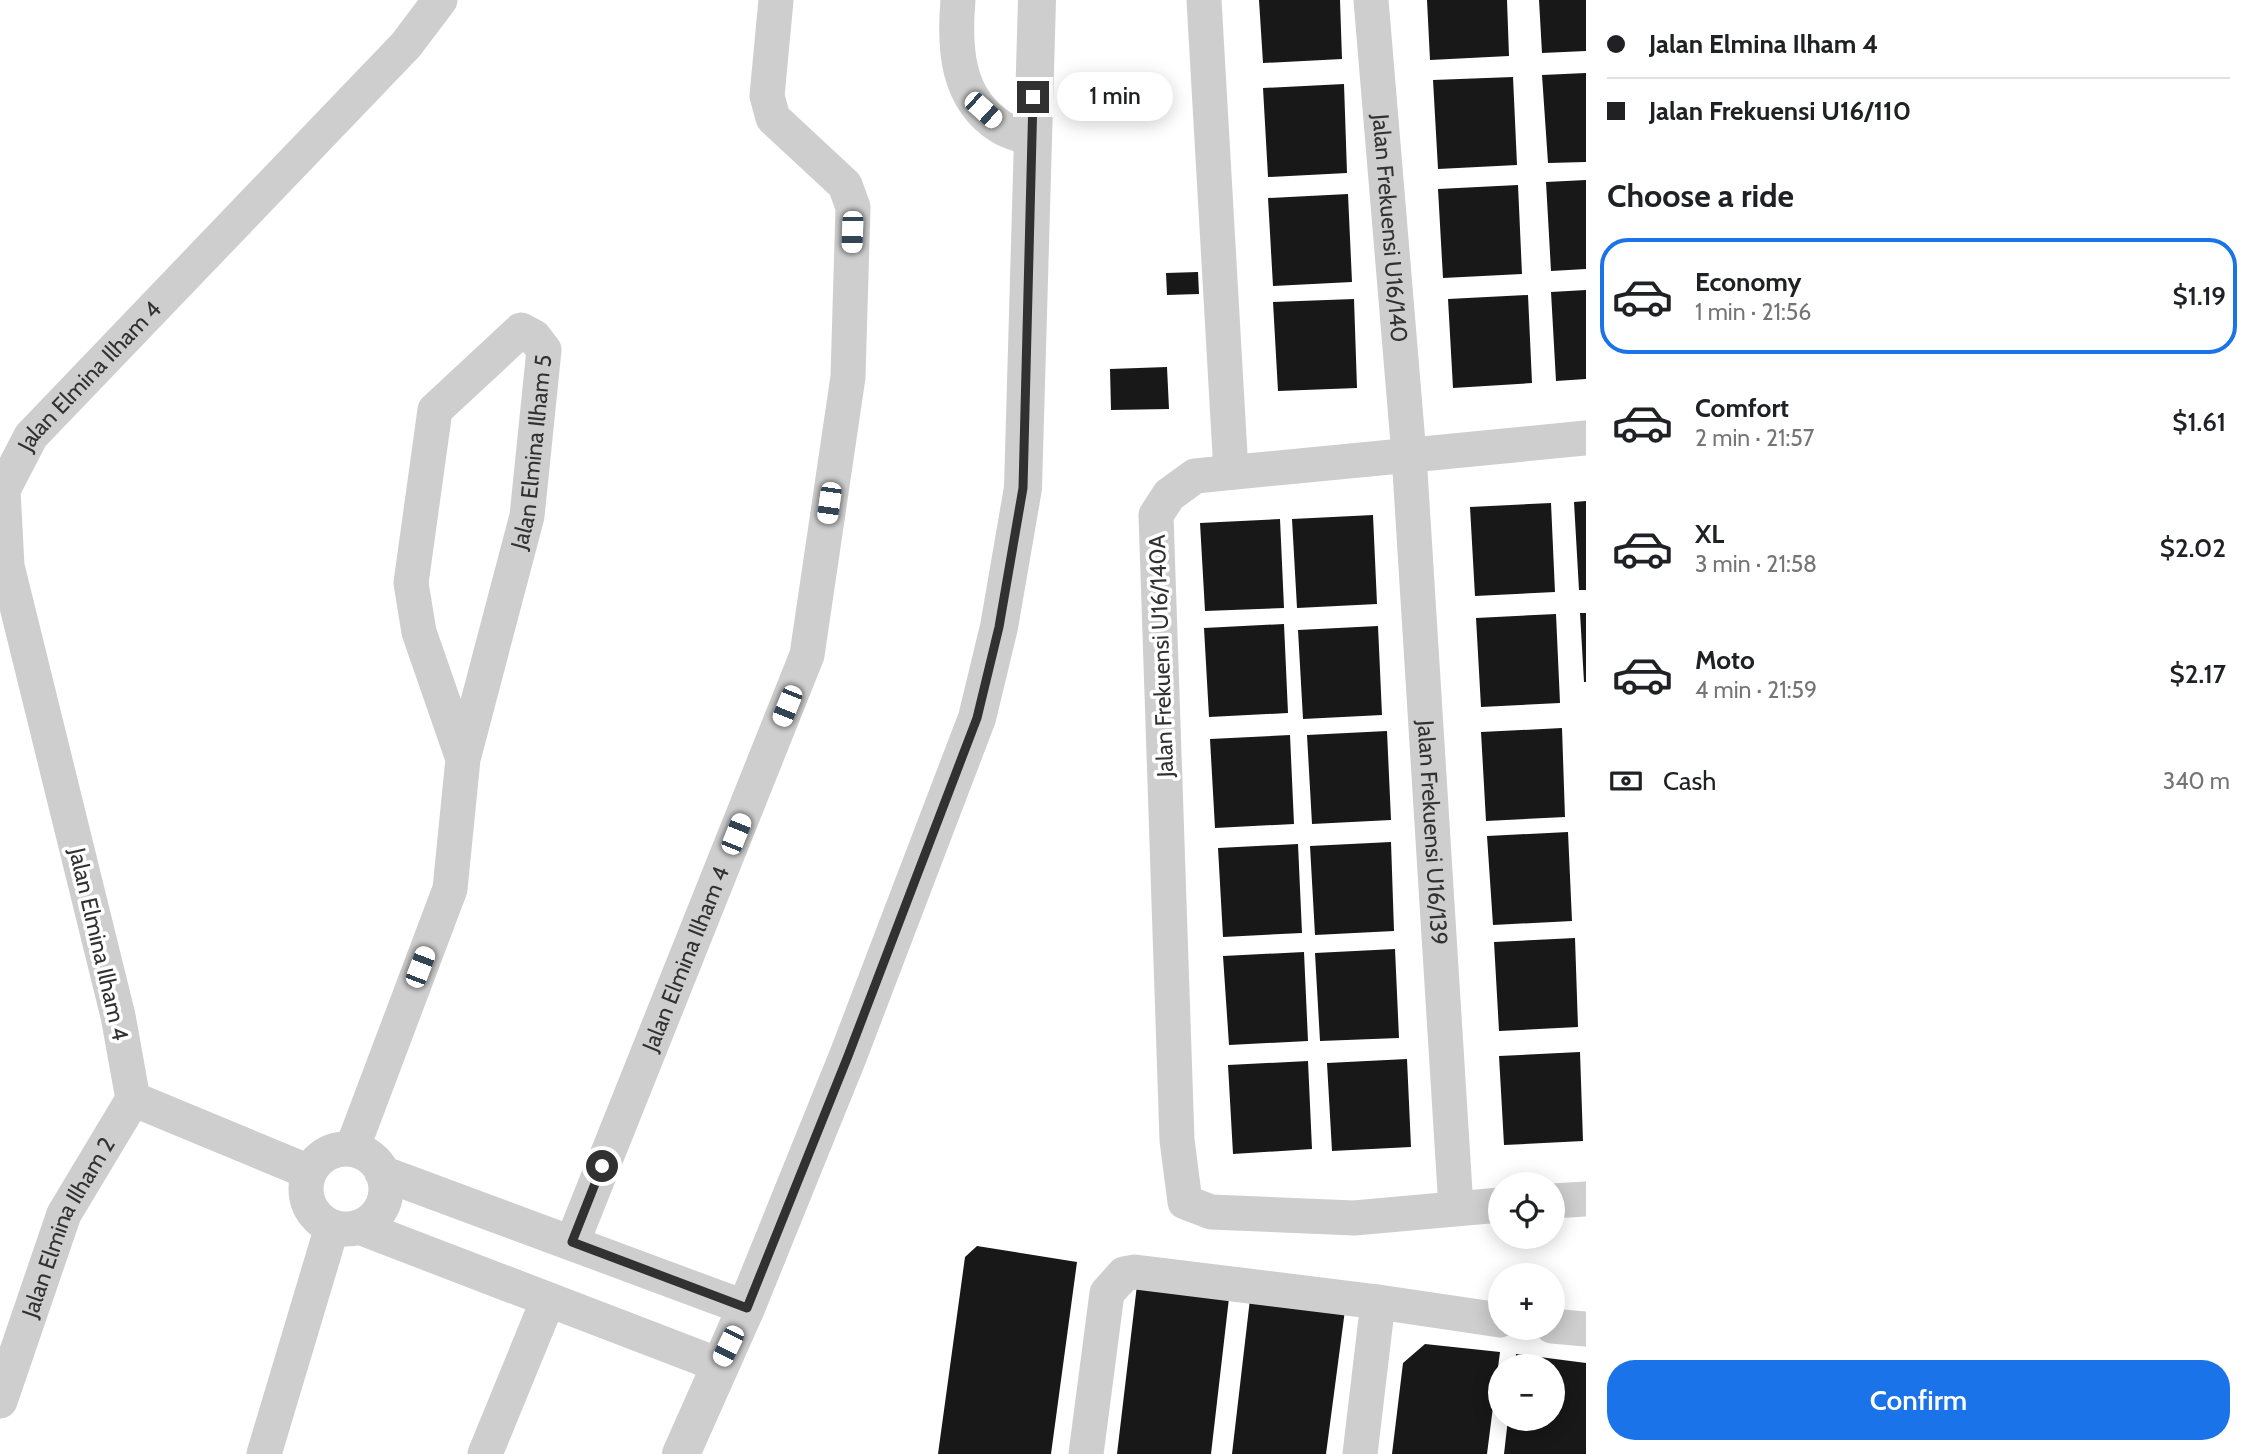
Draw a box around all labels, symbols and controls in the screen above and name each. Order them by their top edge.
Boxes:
text: Jalan Elmina Ilham 4 [1649,28,1878,60]
callout: 1 min [1058,72,1173,122]
route end [1017,81,1049,113]
text: 1 min [1089,82,1141,110]
car [961,88,1006,132]
text: Jalan Frekuensi U16/110 [1649,95,1911,127]
street label: Jalan Frekuensi U16/140 [1366,112,1414,344]
text: Choose a ride [1607,176,1794,215]
car [841,211,864,253]
icon: car [1611,265,1674,328]
text: Economy [1695,266,1801,298]
text: $1.19 [2173,280,2226,312]
street label: Jalan Elmina Ilham 4 [11,295,167,457]
text: 1 min · 21:56 [1695,298,1811,326]
street label: Jalan Elmina Ilham 5 [505,353,557,553]
icon: car [1611,391,1674,454]
text: Comfort [1695,392,1789,424]
text: $1.61 [2172,406,2226,438]
text: 2 min · 21:57 [1695,424,1814,452]
car [816,481,843,525]
icon: car [1611,517,1674,580]
text: XL [1695,518,1724,550]
text: $2.02 [2160,532,2226,564]
street label: Jalan Frekuensi U16/140A [1143,534,1179,779]
text: 3 min · 21:58 [1695,550,1817,578]
icon: car [1611,643,1674,706]
text: Moto [1695,644,1755,676]
text: $2.17 [2170,658,2226,690]
text: 4 min · 21:59 [1695,676,1817,704]
car [770,683,805,729]
street label: Jalan Frekuensi U16/139 [1412,718,1454,946]
icon: cash [1607,762,1645,800]
text: Cash [1663,765,1716,797]
text: 340 m [2163,767,2230,795]
car [719,811,754,857]
street label: Jalan Elmina Ilham 4 [63,844,135,1043]
street label: Jalan Elmina Ilham 4 [636,862,735,1056]
car [403,944,438,990]
street label: Jalan Elmina Ilham 2 [15,1132,121,1322]
route start [586,1150,618,1182]
map controls [1488,1172,1565,1431]
button: locate [1488,1172,1565,1249]
button: + [1488,1263,1565,1340]
car [710,1323,747,1369]
button: − [1488,1354,1565,1431]
button: Confirm [1607,1360,2230,1440]

